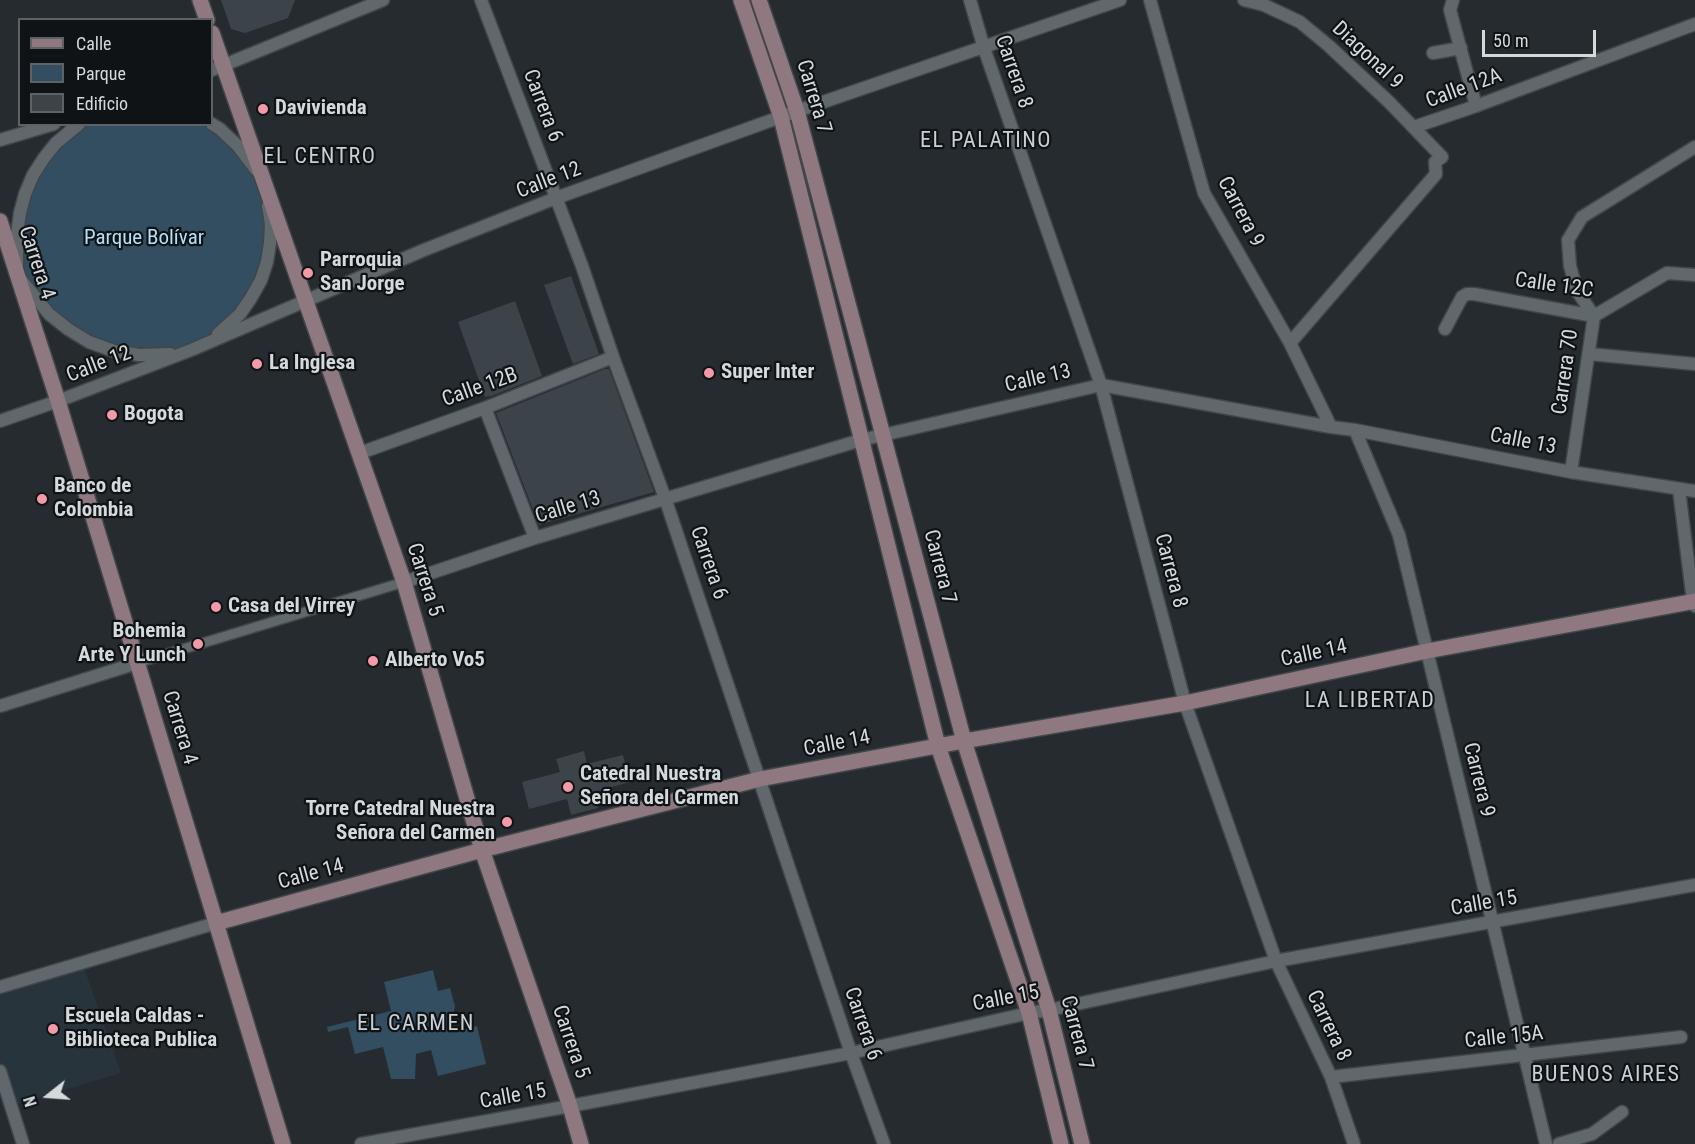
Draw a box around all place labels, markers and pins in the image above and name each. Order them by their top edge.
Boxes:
place label: Davivienda [275,96,367,122]
marker: Davivienda [256,102,270,116]
place label: Parroquia San Jorge [320,248,405,298]
marker: Parroquia San Jorge [301,266,315,280]
place label: La Inglesa [269,351,355,377]
marker: La Inglesa [250,357,264,371]
place label: Super Inter [721,360,814,386]
marker: Super Inter [702,366,716,380]
place label: Bogota [124,402,184,428]
marker: Bogota [105,408,119,422]
place label: Banco de Colombia [54,474,133,524]
marker: Banco de Colombia [35,492,49,506]
place label: Casa del Virrey [228,594,355,620]
marker: Casa del Virrey [209,600,223,614]
place label: Bohemia Arte Y Lunch [78,619,186,669]
marker: Bohemia Arte Y Lunch [191,637,205,651]
place label: Alberto Vo5 [385,648,485,674]
marker: Alberto Vo5 [366,654,380,668]
place label: Catedral Nuestra Señora del Carmen [580,762,739,812]
marker: Catedral Nuestra Señora del Carmen [561,780,575,794]
place label: Torre Catedral Nuestra Señora del Carmen [305,797,495,847]
marker: Torre Catedral Nuestra Señora del Carmen [500,815,514,829]
place label: Escuela Caldas - Biblioteca Publica [65,1004,217,1054]
marker: Escuela Caldas - Biblioteca Publica [46,1022,60,1036]

